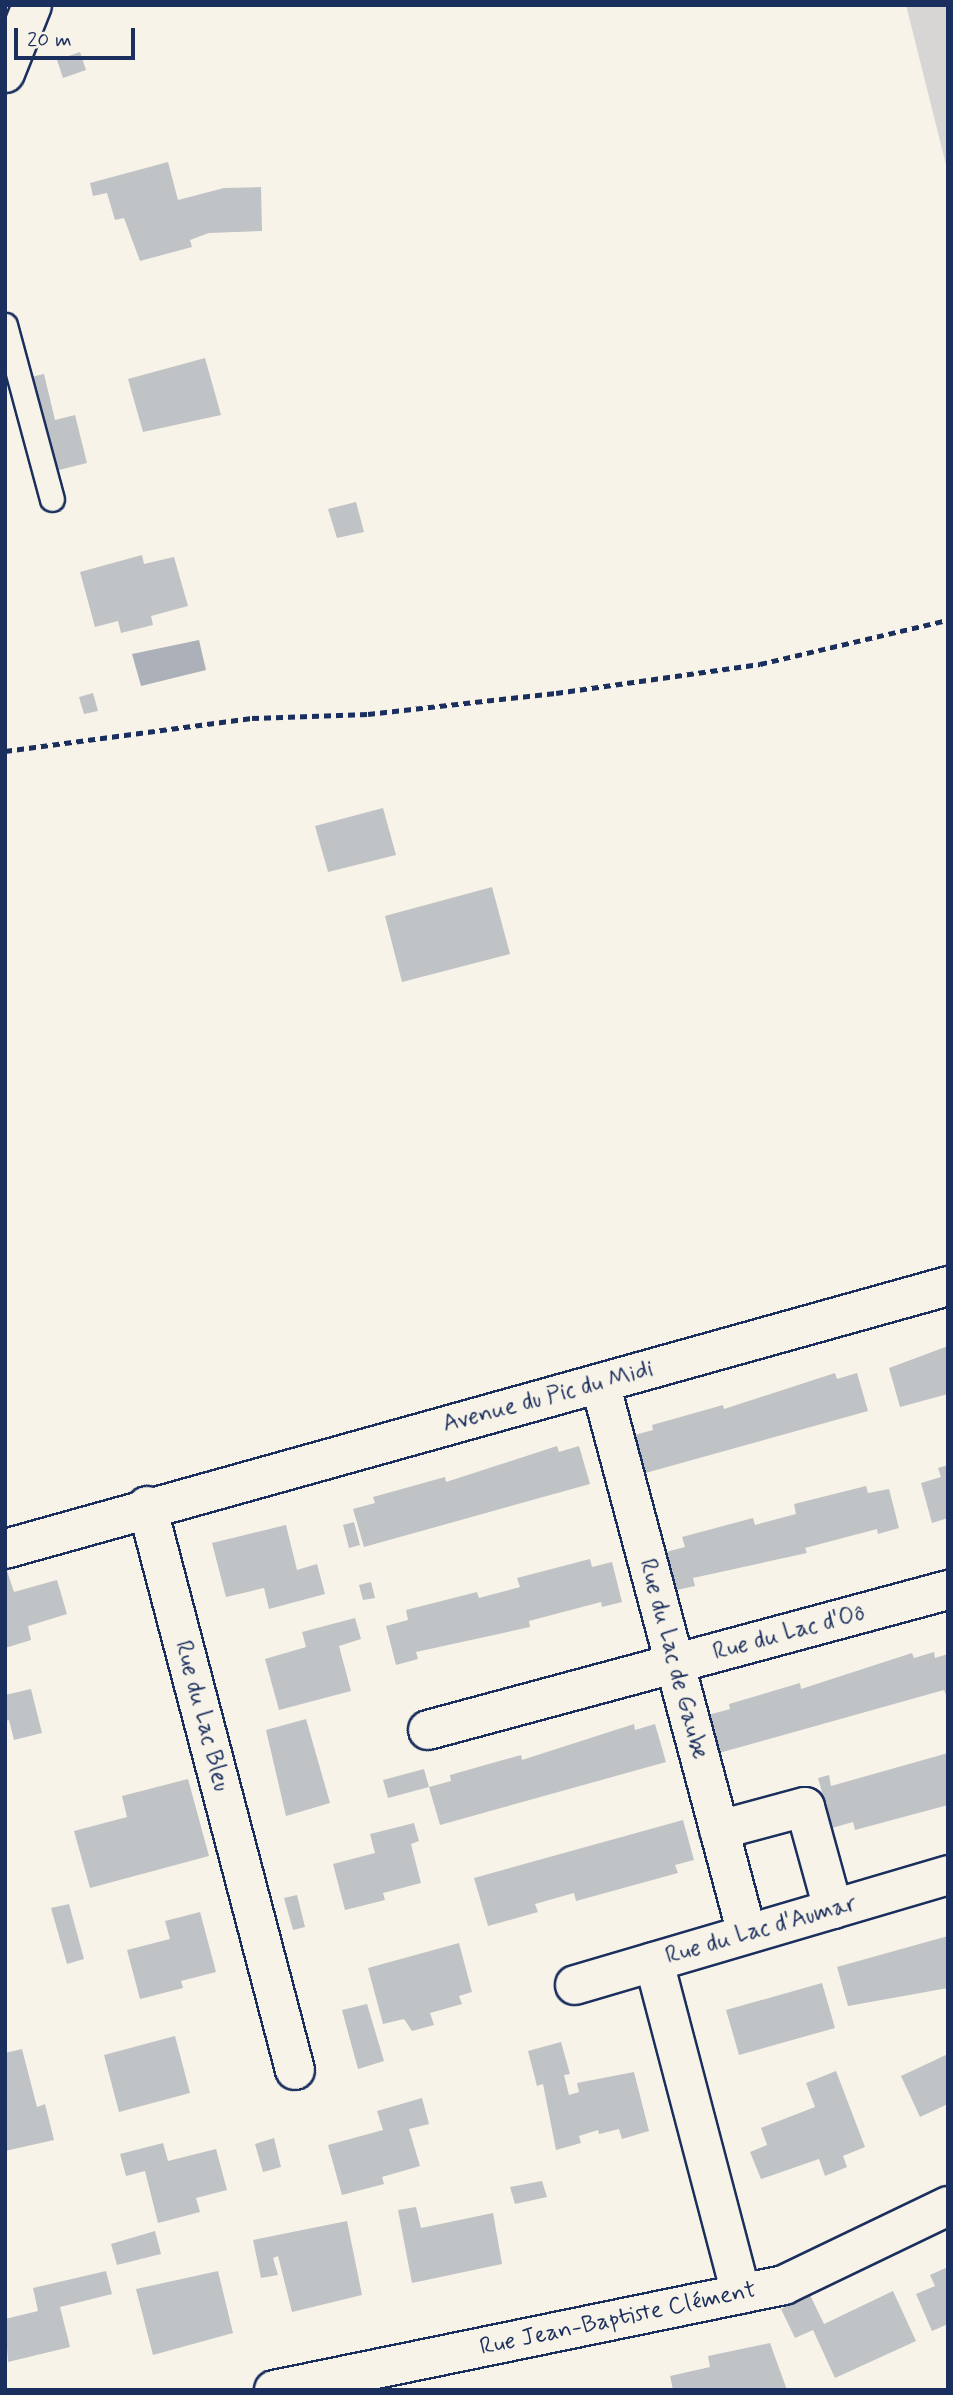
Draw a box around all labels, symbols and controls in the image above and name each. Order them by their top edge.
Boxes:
scale bar [18,14,138,58]
text: 20 m [27,26,72,54]
street label: Avenue du Pic du Midi [439,1355,657,1439]
street label: Rue du Lac de Gaube [633,1557,713,1761]
street label: Rue du Lac d'Oô [709,1599,869,1667]
street label: Rue du Lac Bleu [168,1637,236,1795]
street label: Rue du Lac d'Aumar [661,1889,861,1971]
street label: Rue Jean-Baptiste Clément [477,2276,759,2362]

